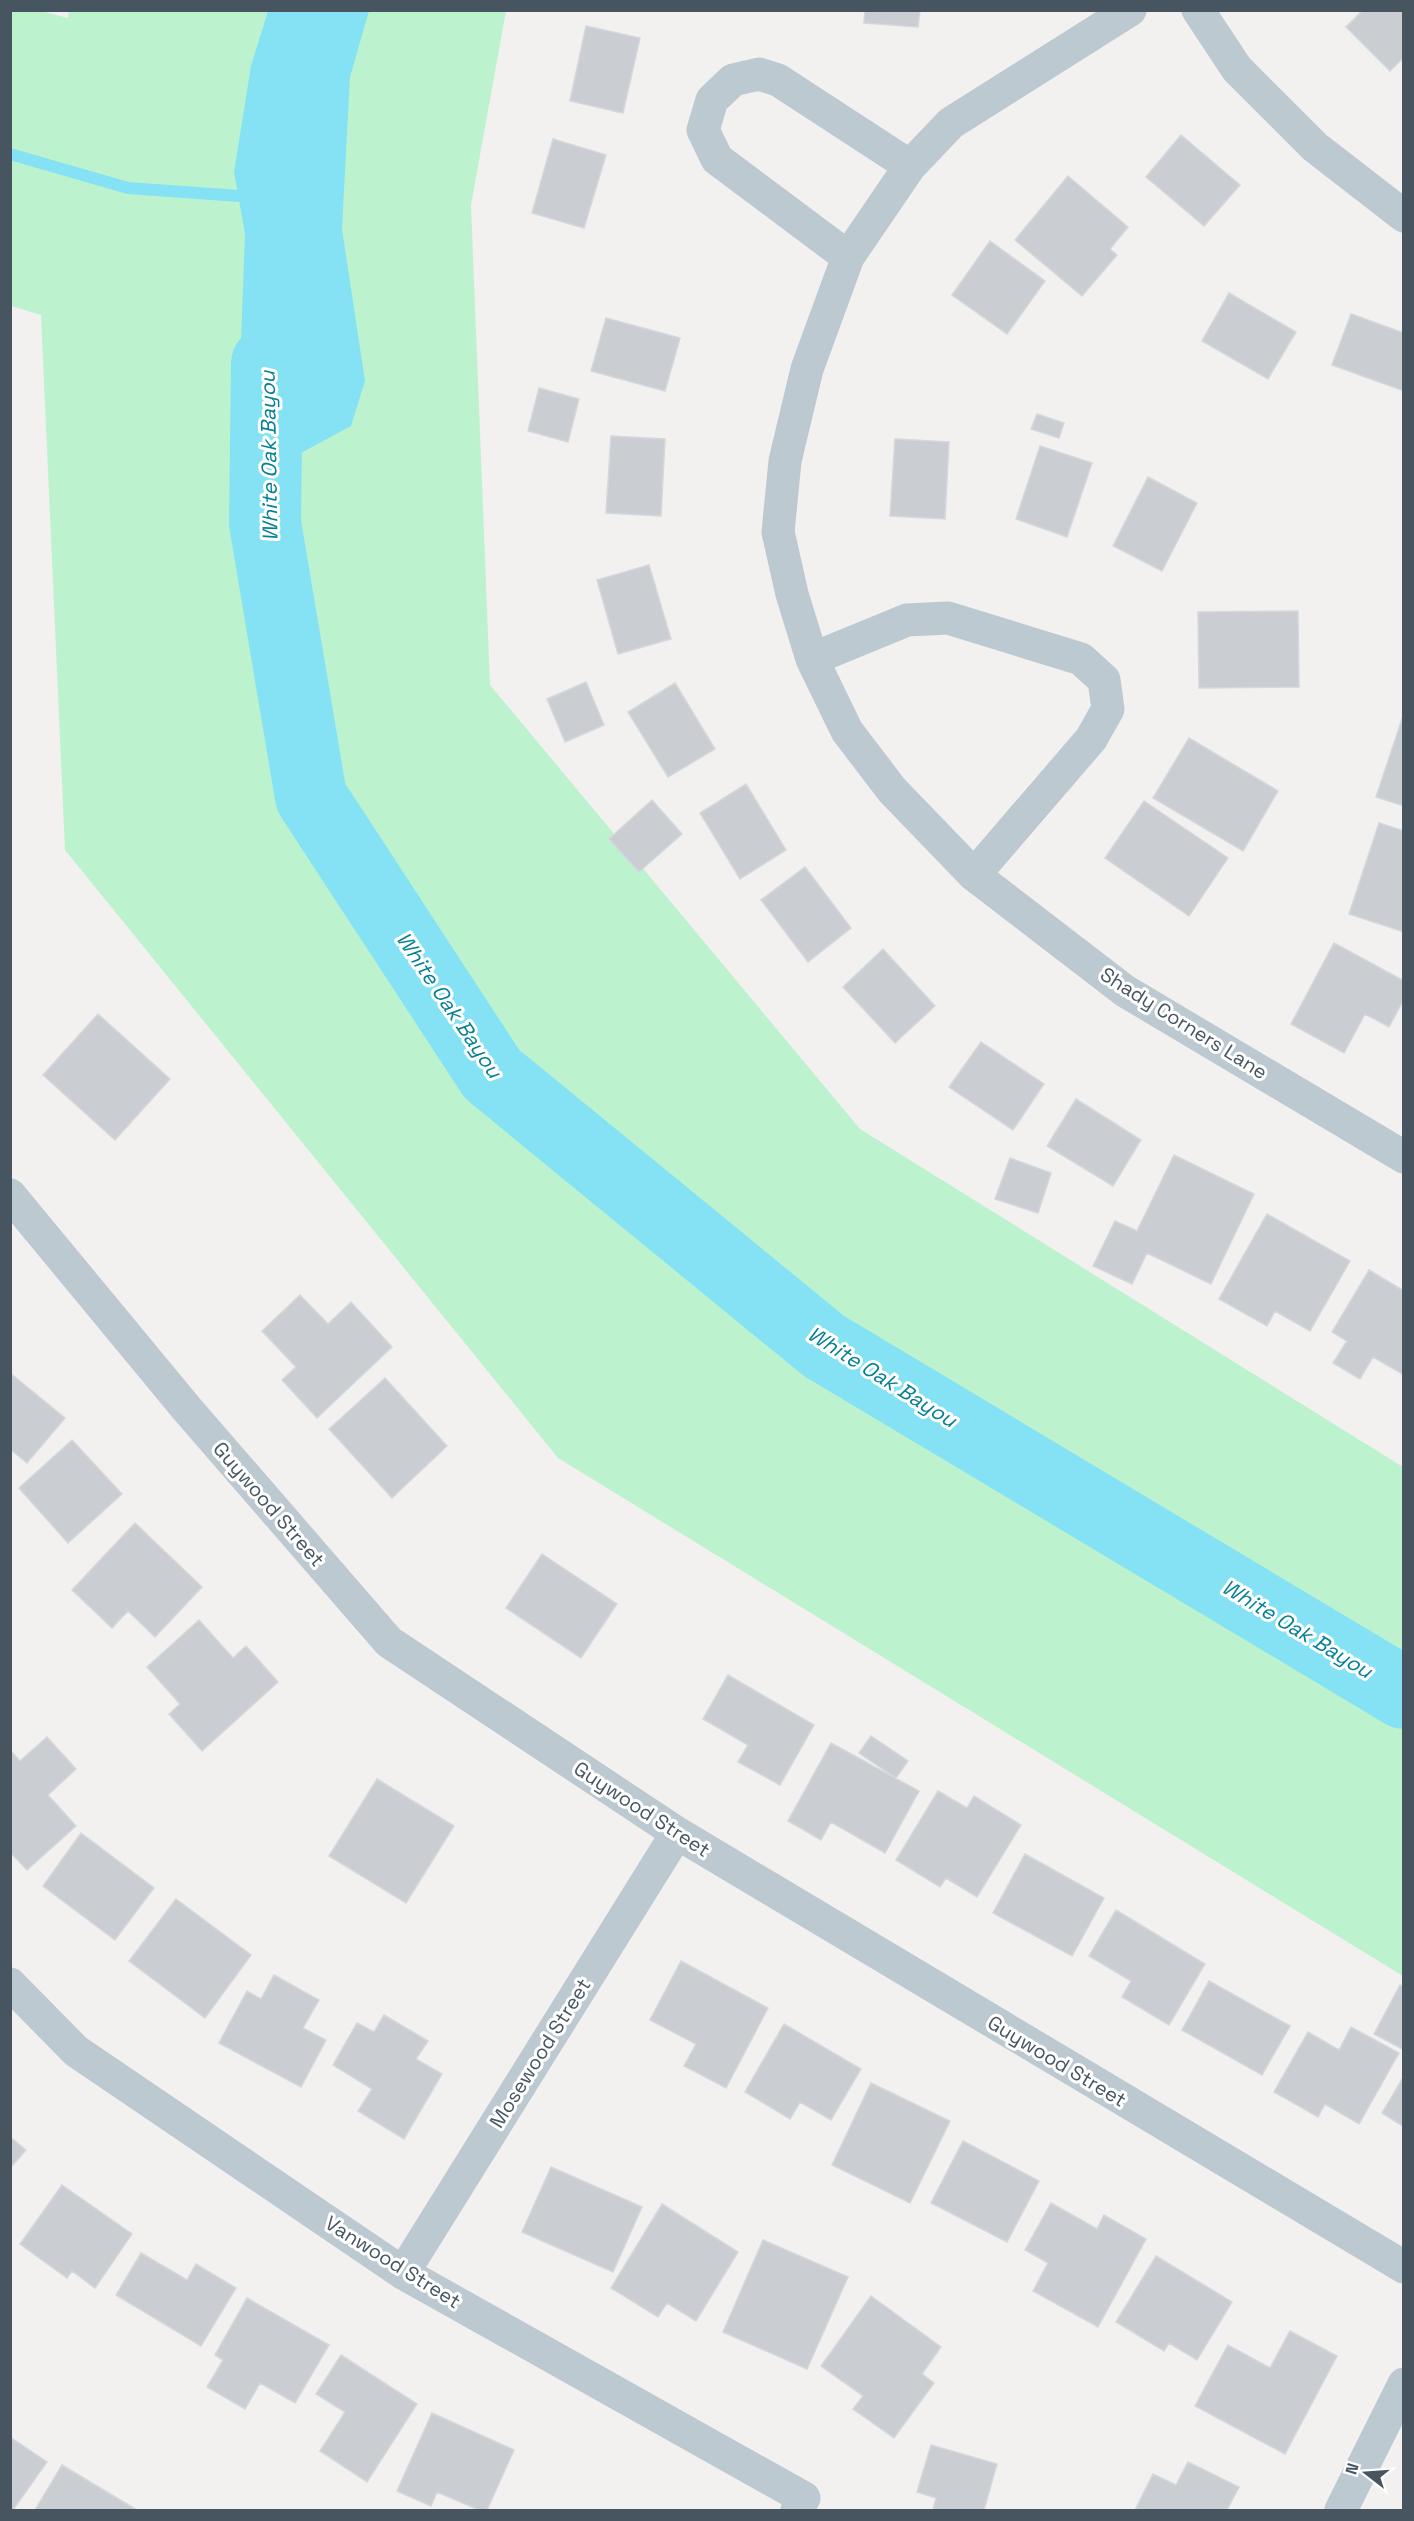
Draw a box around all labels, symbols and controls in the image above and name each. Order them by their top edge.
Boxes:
water label: White Oak Bayou [253,369,283,542]
water label: White Oak Bayou [390,926,509,1084]
street label: Shady Corners Lane [1096,961,1272,1085]
water label: White Oak Bayou [803,1320,963,1434]
street label: Guywood Street [208,1436,330,1572]
water label: White Oak Bayou [1217,1573,1378,1685]
street label: Guywood Street [569,1755,715,1863]
street label: Mosewood Street [484,1973,596,2133]
street label: Guywood Street [983,2009,1131,2113]
street label: Vanwood Street [320,2210,466,2314]
north arrow [1336,2443,1396,2503]
text: N [1341,2461,1364,2477]

